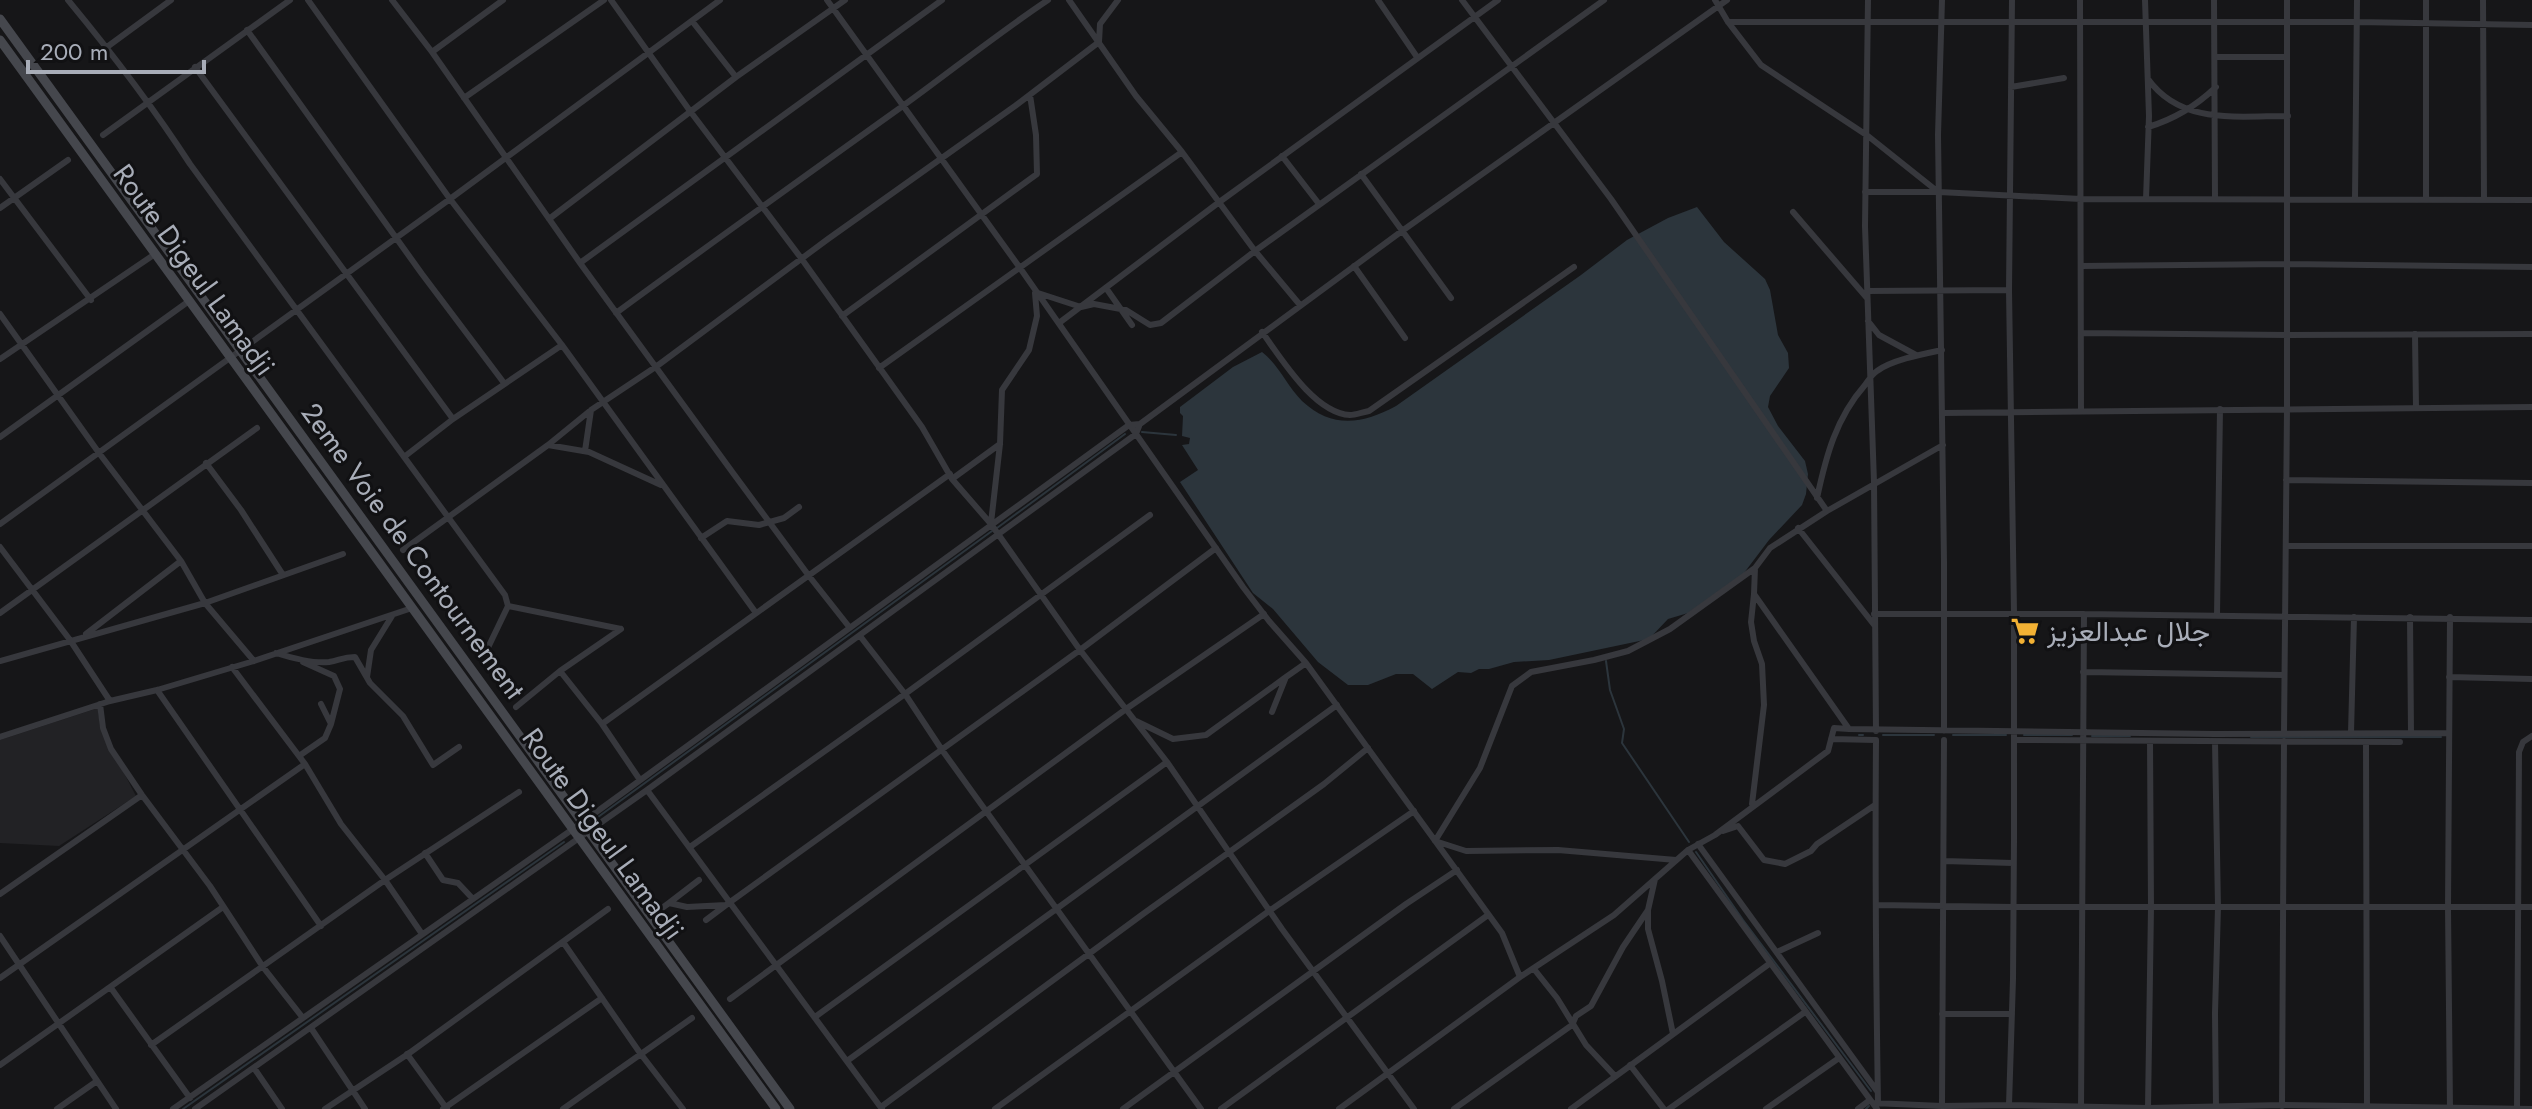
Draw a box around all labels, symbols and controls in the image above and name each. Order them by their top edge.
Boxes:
scale bar [28,24,204,74]
text: 200 m [40,34,108,69]
street label: Route Digeul Lamadji [103,156,285,384]
street label: 2eme Voie de Contournement [291,394,535,708]
place label: جلال عبدالعزيز [2046,611,2210,652]
supermarket icon: جلال عبدالعزيز [2010,616,2040,646]
street label: Route Digeul Lamadji [512,720,694,948]

